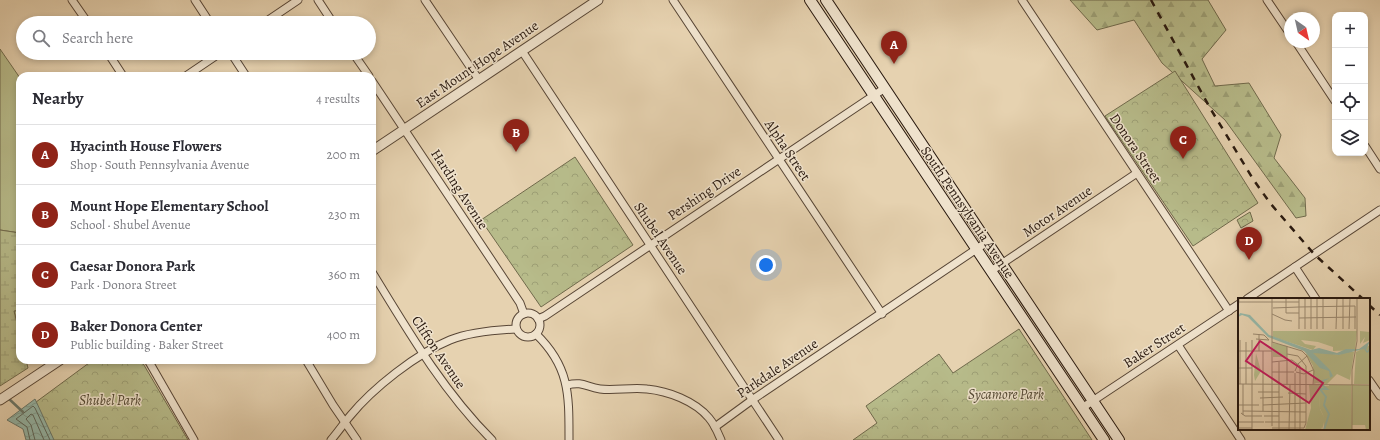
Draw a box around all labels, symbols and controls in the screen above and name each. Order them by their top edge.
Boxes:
north arrow [1284,12,1320,48]
map controls [1332,12,1368,156]
button: + [1332,12,1368,48]
search box [16,16,376,60]
street label: East Mount Hope Avenue [412,16,542,113]
icon: search [30,27,52,49]
text: Search here [62,28,133,48]
pin: A [881,31,907,64]
button: − [1332,48,1368,84]
button: locate [1332,84,1368,120]
text: Nearby [32,87,83,110]
text: 4 results [316,90,360,107]
street label: Donora Street [1105,110,1166,187]
street label: Alpha Street [760,115,815,185]
pin: B [503,119,529,152]
button: layers [1332,120,1368,156]
pin: C [1170,126,1196,159]
text: Hyacinth House Flowers [70,136,222,156]
street label: South Pennsylvania Avenue [916,142,1019,282]
street label: Harding Avenue [426,145,493,233]
text: A [41,146,49,163]
text: 200 m [327,146,360,163]
text: Shop · South Pennsylvania Avenue [70,156,249,173]
street label: Pershing Drive [664,162,745,225]
street label: Motor Avenue [1019,181,1096,242]
text: Mount Hope Elementary School [70,196,268,216]
street label: Shubel Avenue [629,198,692,278]
text: B [41,206,49,223]
text: 230 m [328,206,360,223]
text: School · Shubel Avenue [70,216,191,233]
pin: D [1236,227,1262,260]
your location [756,255,776,275]
text: Caesar Donora Park [70,256,195,276]
text: C [41,266,49,283]
text: 360 m [328,266,360,283]
text: Park · Donora Street [70,276,177,293]
inset map [1238,298,1370,430]
street label: Clifton Avenue [407,312,470,393]
text: Baker Donora Center [70,316,202,336]
street label: Baker Street [1120,318,1189,373]
text: D [40,326,50,343]
text: 400 m [327,326,360,343]
street label: Parkdale Avenue [733,334,822,403]
text: Public building · Baker Street [70,336,224,353]
park label: Sycamore Park [968,385,1044,404]
park label: Shubel Park [79,391,141,410]

